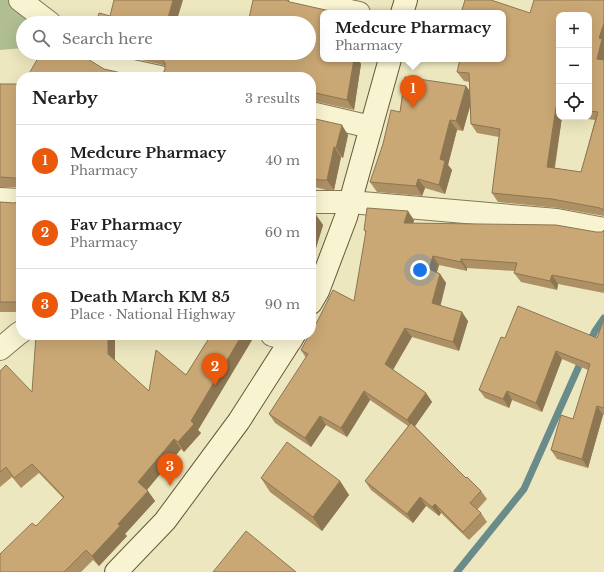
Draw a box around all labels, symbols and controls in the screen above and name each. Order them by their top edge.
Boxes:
popup [320,10,506,62]
map controls [556,12,592,120]
button: + [556,12,592,48]
search box [16,16,316,60]
text: Medcure Pharmacy [335,18,491,37]
icon: search [30,27,52,49]
text: Search here [62,29,153,48]
text: Pharmacy [335,37,403,54]
button: − [556,48,592,84]
pin: 1 [400,75,426,108]
button: locate [556,84,592,120]
text: Nearby [32,88,98,109]
text: 3 results [245,90,300,107]
text: Medcure Pharmacy [70,143,226,162]
text: 1 [42,152,48,169]
text: 40 m [265,152,300,169]
text: Pharmacy [70,162,138,179]
text: Fav Pharmacy [70,215,182,234]
text: 2 [41,224,49,241]
text: 60 m [265,224,300,241]
text: Pharmacy [70,234,138,251]
your location [410,260,430,280]
text: Death March KM 85 [70,287,230,306]
text: 3 [41,296,49,313]
text: 90 m [265,296,300,313]
text: Place · National Highway [70,306,235,323]
pin: 2 [202,353,228,386]
pin: 3 [157,453,183,486]

